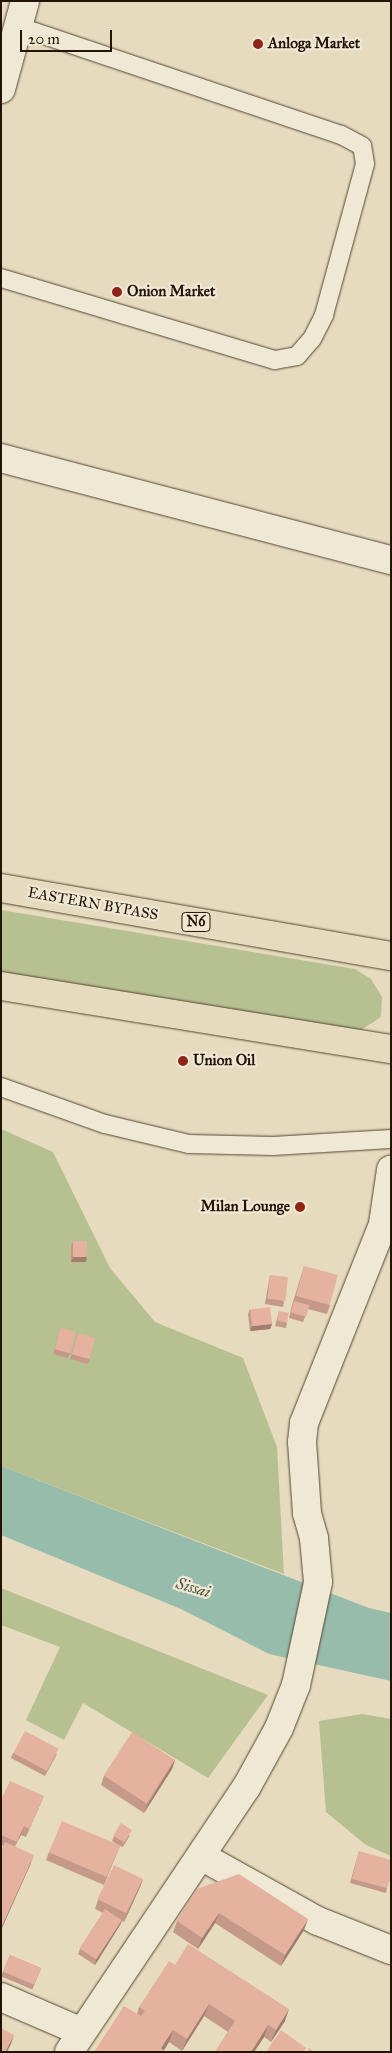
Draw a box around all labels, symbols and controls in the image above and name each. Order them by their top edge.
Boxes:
scale bar [22,20,115,52]
text: 20 m [28,30,60,48]
place label: Anloga Market [268,35,360,53]
marker: Anloga Market [252,38,264,50]
place label: Onion Market [127,283,215,301]
marker: Onion Market [111,286,123,298]
street label: EASTERN BYPASS [26,884,160,924]
road number: N6 [181,910,211,934]
place label: Union Oil [193,1052,255,1070]
marker: Union Oil [177,1055,189,1067]
place label: Milan Lounge [201,1198,290,1216]
marker: Milan Lounge [294,1201,306,1213]
water label: Sissai [174,1574,212,1602]

